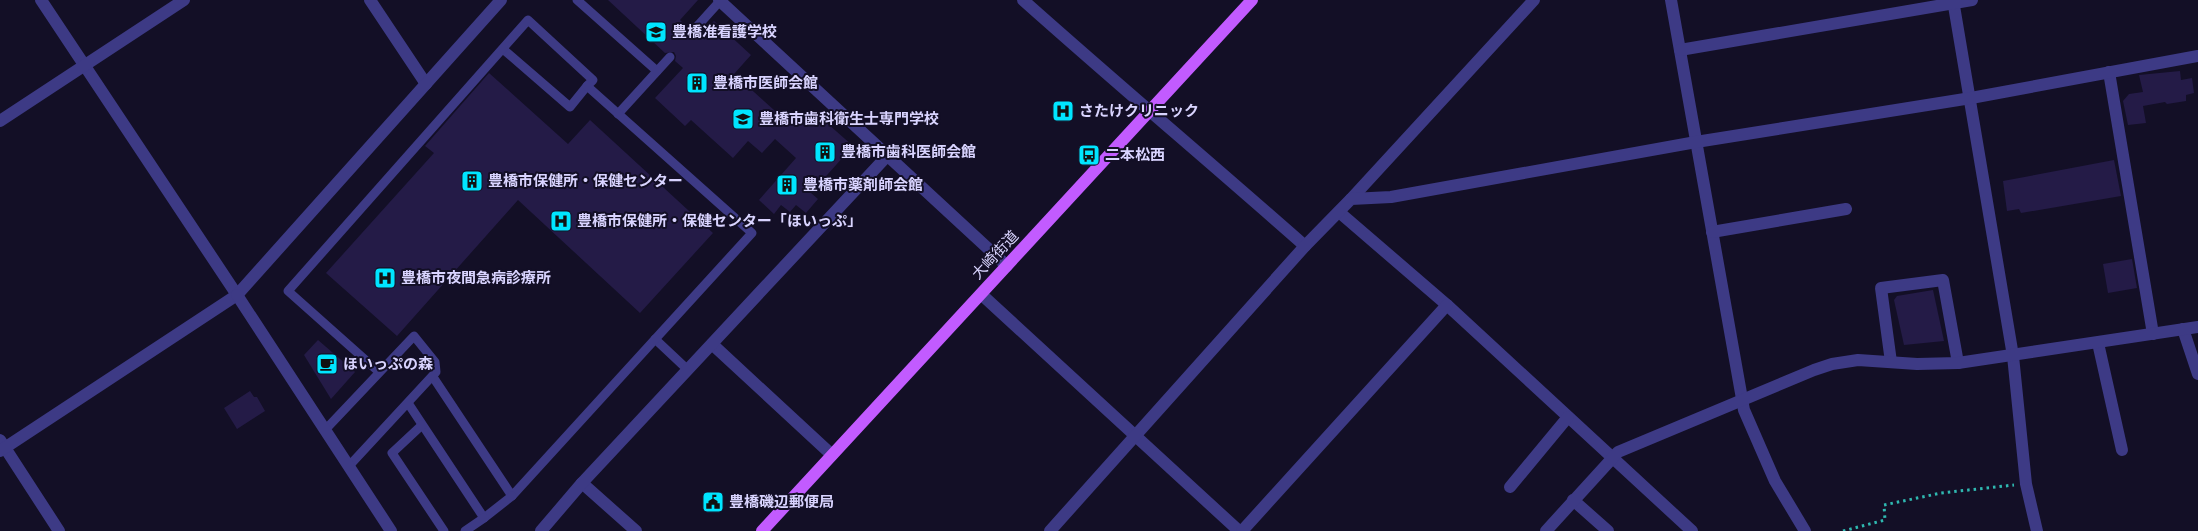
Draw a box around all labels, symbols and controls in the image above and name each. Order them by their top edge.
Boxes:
school or university icon: 豊橋准看護学校 [644,20,668,44]
place label: 豊橋准看護学校 [672,22,777,41]
building icon: 豊橋市医師会館 [685,71,709,95]
place label: 豊橋市医師会館 [713,73,818,92]
hospital icon: さたけクリニック [1051,99,1075,123]
place label: さたけクリニック [1079,101,1199,120]
school or university icon: 豊橋市歯科衛生士専門学校 [731,107,755,131]
place label: 豊橋市歯科衛生士専門学校 [759,109,939,128]
building icon: 豊橋市歯科医師会館 [813,140,837,164]
place label: 豊橋市歯科医師会館 [841,142,976,161]
bus stop icon: 二本松西 [1077,143,1101,167]
place label: 二本松西 [1105,145,1165,164]
building icon: 豊橋市保健所・保健センター [460,169,484,193]
place label: 豊橋市保健所・保健センター [488,171,683,190]
building icon: 豊橋市薬剤師会館 [775,173,799,197]
place label: 豊橋市薬剤師会館 [803,175,923,194]
hospital icon: 豊橋市保健所・保健センター「ほいっぷ」 [549,209,573,233]
place label: 豊橋市保健所・保健センター「ほいっぷ」 [577,211,862,230]
street label: 大崎街道 [967,226,1022,283]
hospital icon: 豊橋市夜間急病診療所 [373,266,397,290]
place label: 豊橋市夜間急病診療所 [401,268,551,287]
cafe icon: ほいっぷの森 [315,352,339,376]
place label: ほいっぷの森 [343,354,433,373]
public building icon: 豊橋磯辺郵便局 [701,490,725,514]
place label: 豊橋磯辺郵便局 [729,492,834,511]

